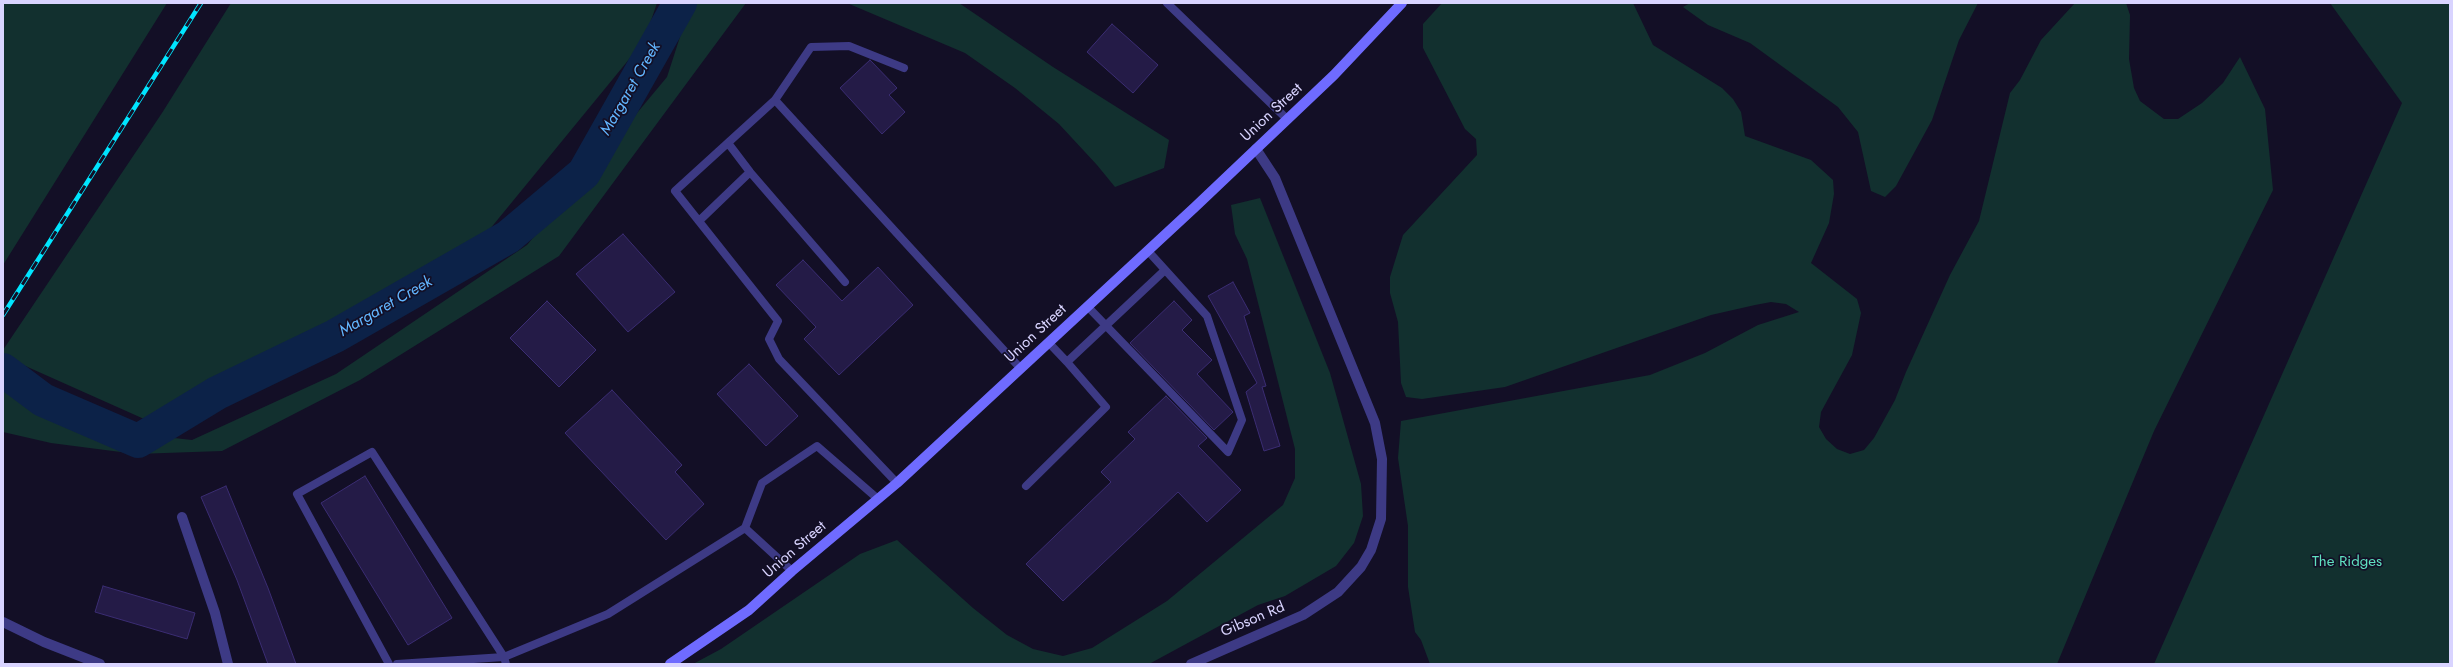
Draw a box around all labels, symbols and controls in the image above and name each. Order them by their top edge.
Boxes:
water label: Margaret Creek [597,39,665,139]
street label: Union Street [1238,80,1306,146]
water label: Margaret Creek [336,273,436,341]
street label: Union Street [1002,301,1070,367]
street label: Union Street [760,518,830,582]
park label: The Ridges [2312,553,2382,571]
street label: Gibson Rd [1218,599,1288,641]

